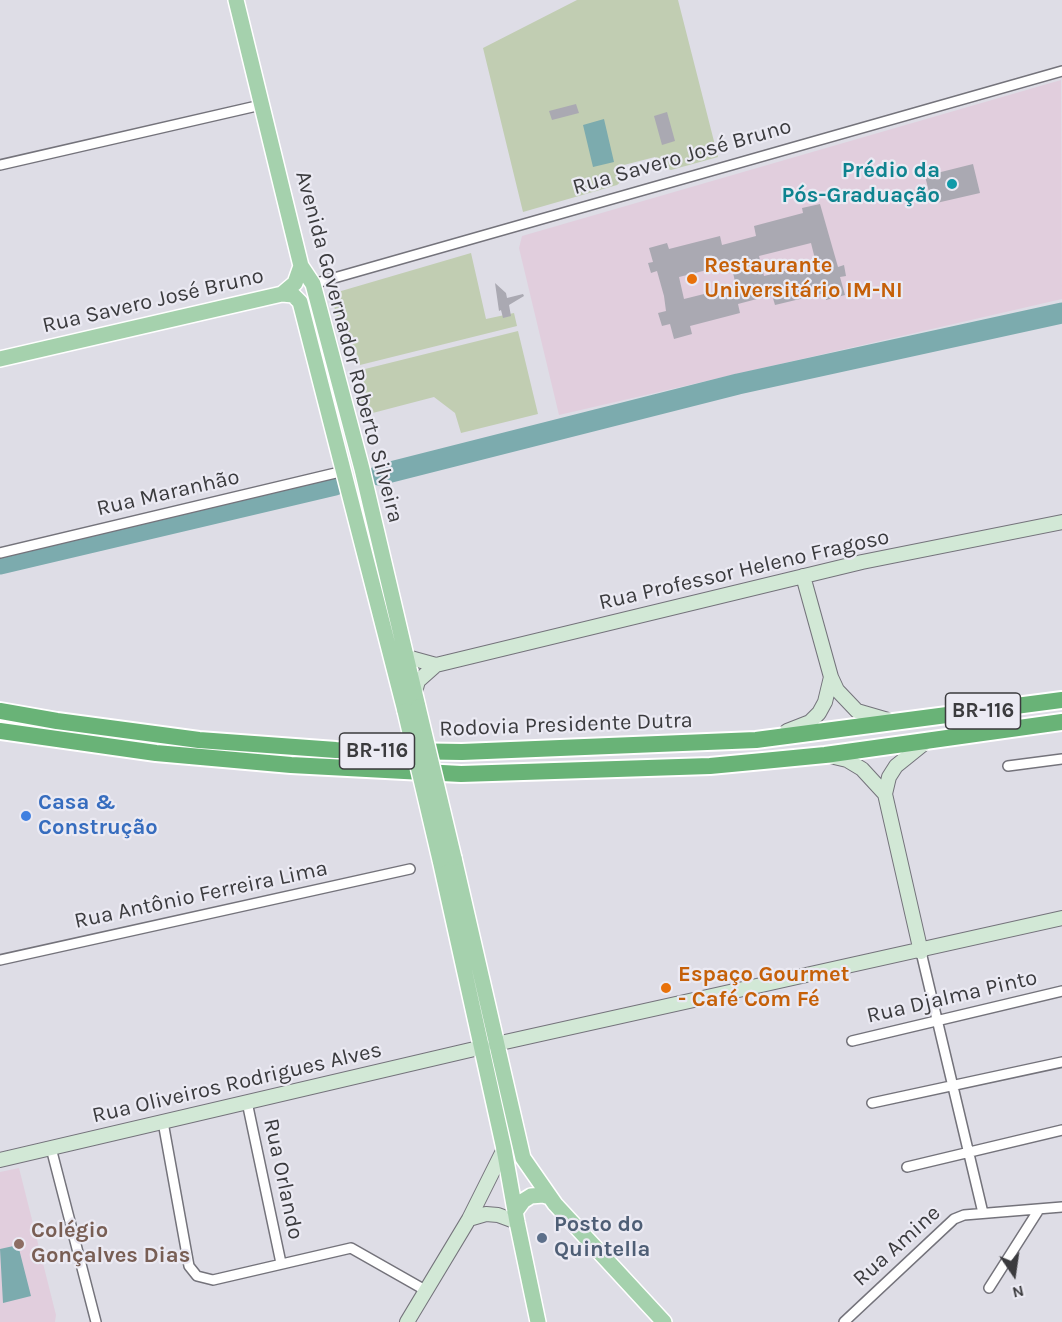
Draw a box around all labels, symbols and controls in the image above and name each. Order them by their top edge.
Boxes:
street label: Rua Savero José Bruno [570,113,794,201]
place label: Prédio da Pós-Graduação [781,158,940,210]
street label: Avenida Governador Roberto Silveira [289,168,409,526]
marker: Prédio da Pós-Graduação [945,177,959,191]
place label: Restaurante Universitário IM-NI [704,253,903,304]
street label: Rua Savero José Bruno [40,263,266,339]
marker: Restaurante Universitário IM-NI [685,272,699,286]
street label: Rua Maranhão [94,464,242,522]
street label: Rua Professor Heleno Fragoso [596,524,892,616]
road number: BR-116 [946,693,1020,729]
street label: Rodovia Presidente Dutra [439,707,693,743]
road number: BR-116 [340,733,415,769]
place label: Casa & Construção [38,790,158,842]
marker: Casa & Construção [19,809,33,823]
street label: Rua Antônio Ferreira Lima [72,855,330,935]
place label: Espaço Gourmet - Café Com Fé [678,962,849,1014]
street label: Rua Djalma Pinto [864,965,1040,1029]
marker: Espaço Gourmet - Café Com Fé [659,981,673,995]
street label: Rua Oliveiros Rodrigues Alves [90,1037,384,1129]
street label: Rua Orlando [257,1116,309,1242]
street label: Rua Amine [848,1200,946,1292]
place label: Posto do Quintella [554,1212,650,1264]
place label: Colégio Gonçalves Dias [31,1218,190,1270]
marker: Posto do Quintella [535,1231,549,1245]
marker: Colégio Gonçalves Dias [12,1237,26,1251]
north arrow [984,1244,1044,1304]
text: N [1010,1281,1026,1303]

